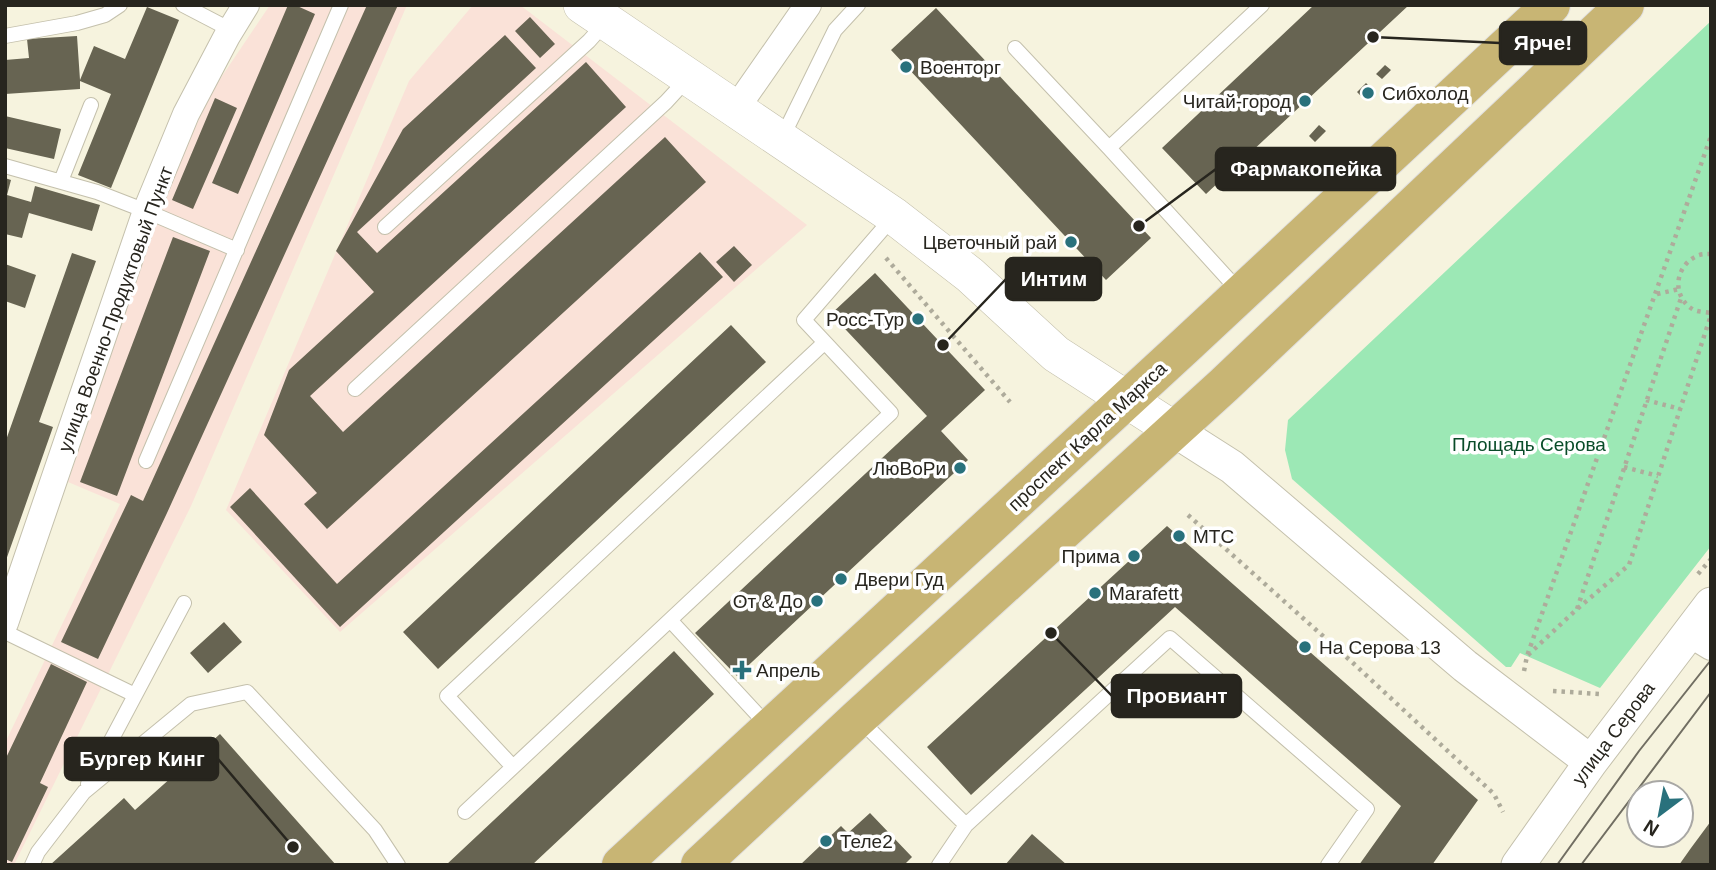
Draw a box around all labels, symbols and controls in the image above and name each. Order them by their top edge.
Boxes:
callout: Ярче! [1500,22,1586,64]
text: Ярче! [1514,31,1572,54]
place label: Военторг [920,57,1001,78]
marker: Военторг [898,59,914,75]
place label: Сибхолод [1382,83,1469,104]
marker: Сибхолод [1360,85,1376,101]
place label: Читай-город [1183,91,1291,112]
marker: Читай-город [1297,93,1313,109]
callout: Фармакопейка [1216,148,1395,190]
text: Фармакопейка [1230,157,1382,180]
street label: улица Военно-Продуктовый Пункт [54,163,177,455]
place label: Цветочный рай [923,232,1057,253]
marker: Цветочный рай [1063,234,1079,250]
callout: Интим [1006,258,1101,300]
text: Интим [1021,267,1087,290]
place label: Росс-Тур [826,309,904,330]
marker: Росс-Тур [910,311,926,327]
street label: проспект Карла Маркса [1004,357,1171,515]
park label: Площадь Серова [1452,434,1606,455]
place label: ЛюВоРи [873,458,946,479]
marker: ЛюВоРи [952,460,968,476]
place label: МТС [1193,526,1234,547]
marker: МТС [1171,528,1187,544]
place label: Прима [1062,546,1120,567]
marker: Прима [1126,548,1142,564]
place label: Двери Гуд [855,569,944,590]
marker: Двери Гуд [833,571,849,587]
place label: Marafett [1109,583,1179,604]
marker: Marafett [1087,585,1103,601]
place label: От & До [733,591,803,612]
marker: От & До [809,593,825,609]
place label: На Серова 13 [1319,637,1441,658]
marker: На Серова 13 [1297,639,1313,655]
place label: Апрель [756,660,821,681]
marker: Апрель [734,662,750,678]
callout: Провиант [1112,675,1241,717]
street label: улица Серова [1568,677,1659,789]
text: Провиант [1126,684,1228,707]
callout: Бургер Кинг [65,738,218,780]
text: Бургер Кинг [79,747,205,770]
north arrow [1625,779,1695,849]
text: N [1640,815,1663,841]
place label: Теле2 [840,831,893,852]
marker: Теле2 [818,833,834,849]

